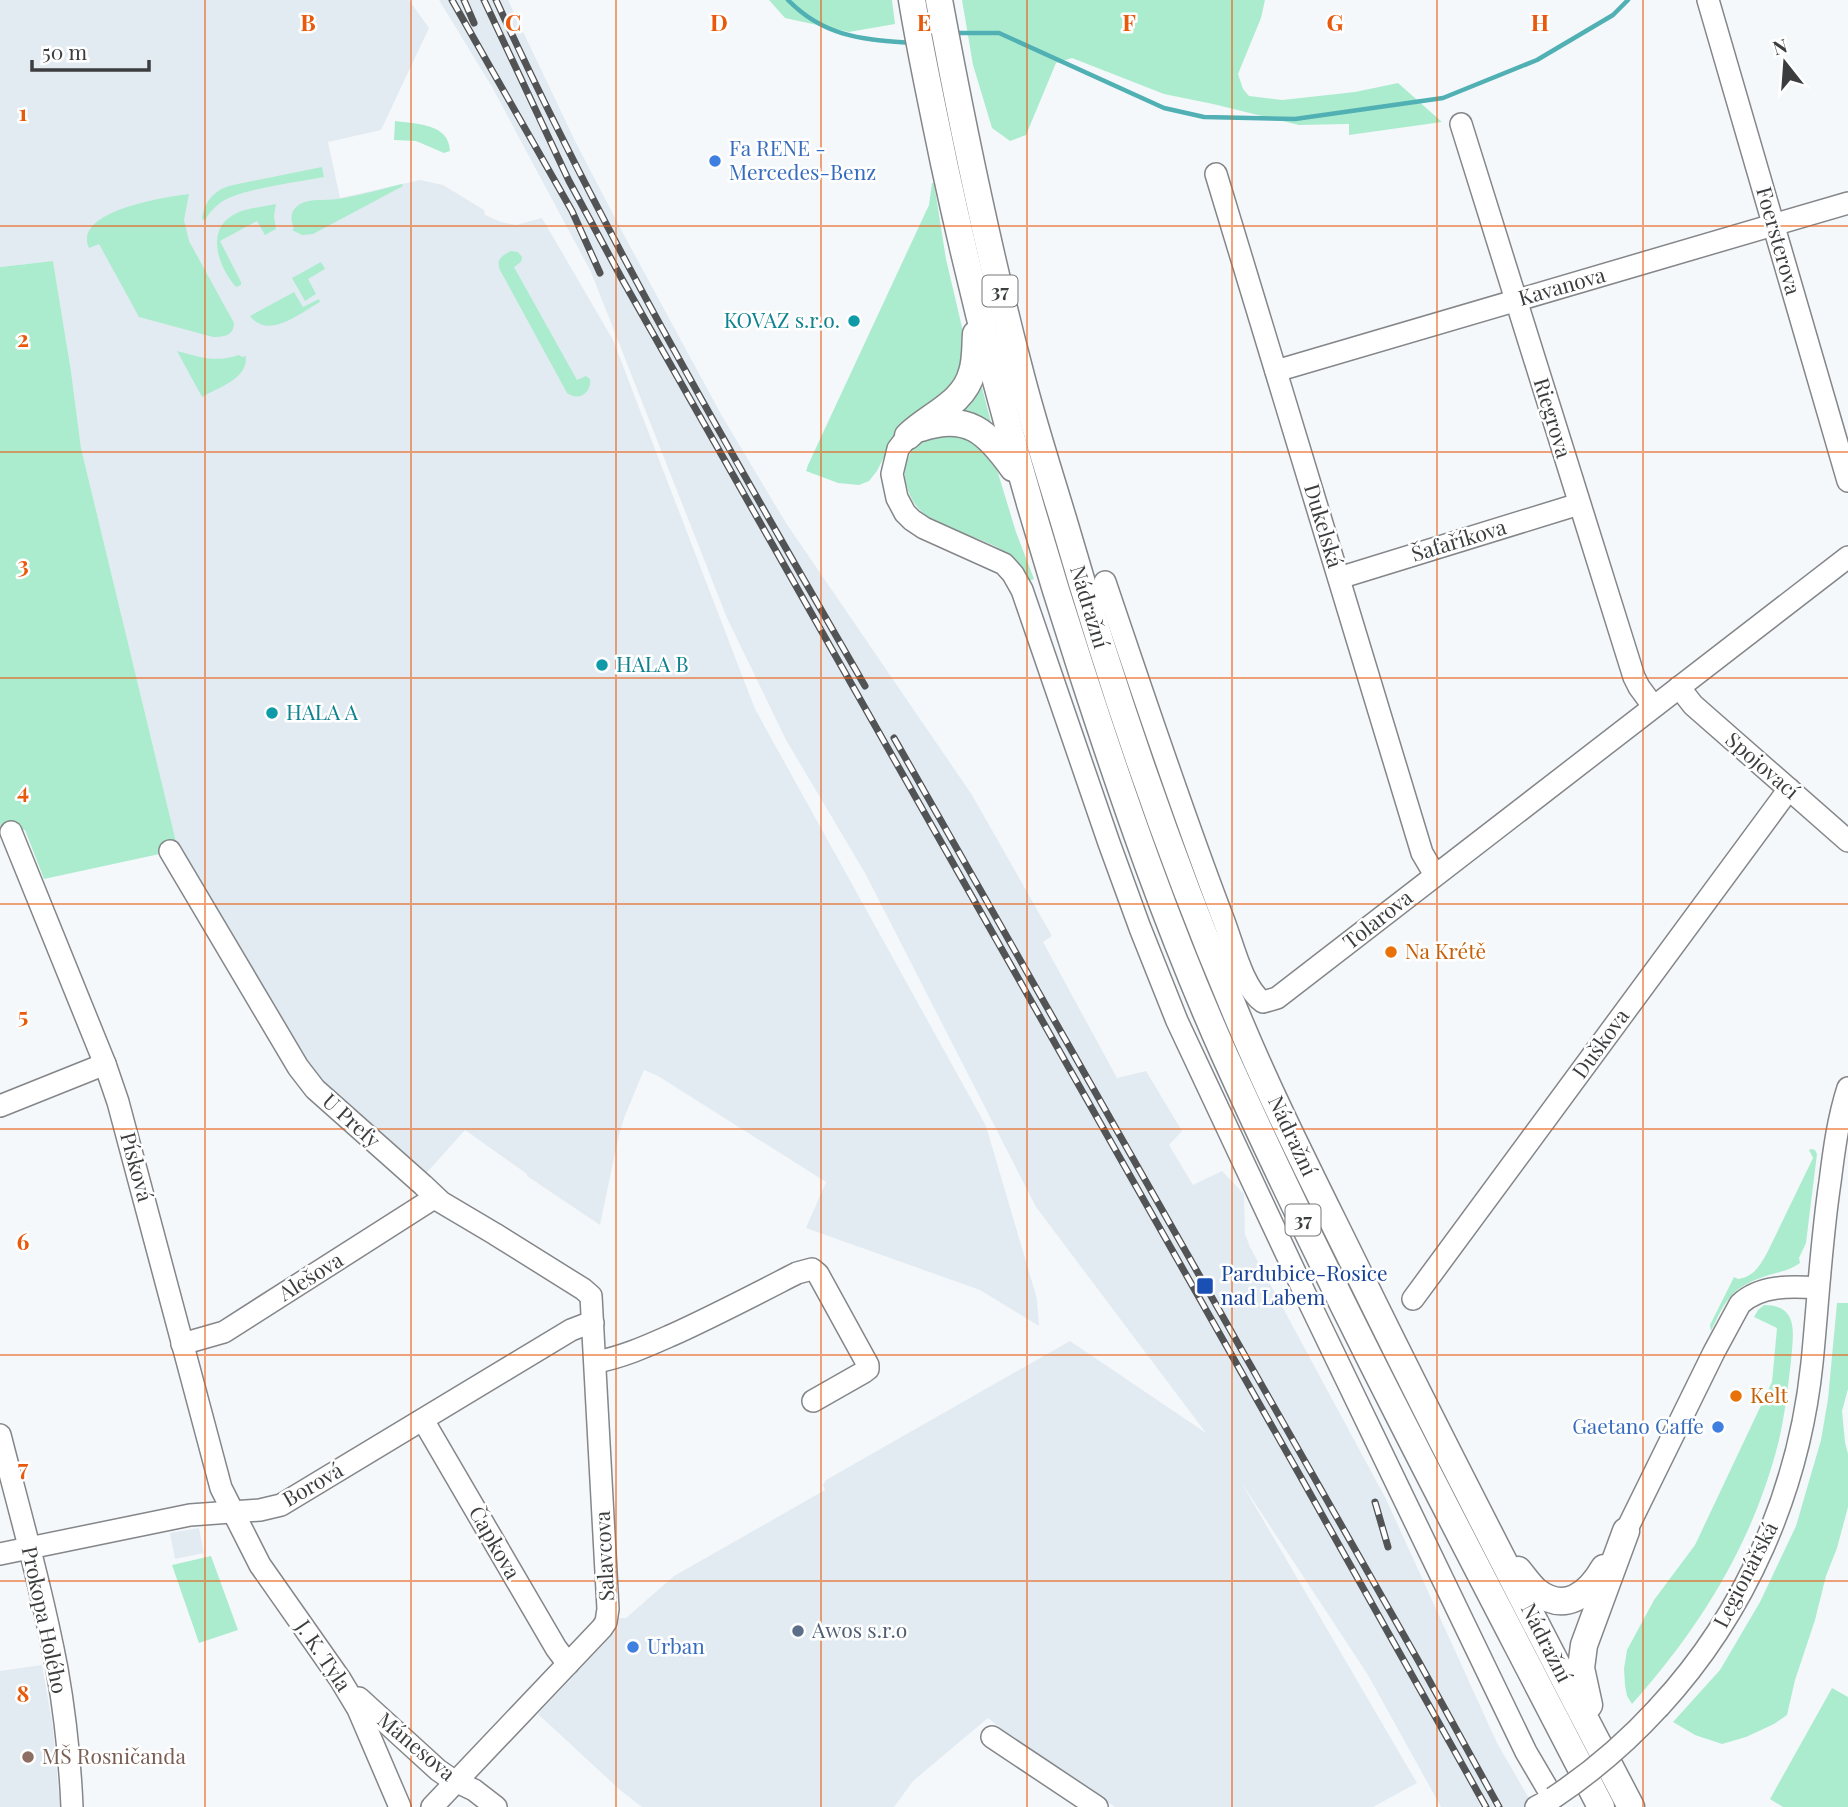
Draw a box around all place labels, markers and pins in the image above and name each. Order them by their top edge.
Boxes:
place label: Fa RENE - Mercedes-Benz [729,133,876,185]
marker: Fa RENE - Mercedes-Benz [707,153,723,169]
place label: KOVAZ s.r.o. [724,305,840,333]
marker: KOVAZ s.r.o. [846,313,862,329]
place label: HALA B [616,649,689,677]
marker: HALA B [594,657,610,673]
place label: HALA A [286,697,359,725]
marker: HALA A [264,705,280,721]
place label: Na Krétě [1405,936,1486,964]
marker: Na Krétě [1383,944,1399,960]
place label: Pardubice-Rosice nad Labem [1221,1258,1388,1310]
marker: Pardubice-Rosice nad Labem [1195,1276,1215,1296]
place label: Kelt [1750,1380,1788,1408]
marker: Kelt [1728,1388,1744,1404]
place label: Gaetano Caffe [1572,1411,1704,1439]
marker: Gaetano Caffe [1710,1419,1726,1435]
place label: Awos s.r.o [811,1615,907,1643]
marker: Awos s.r.o [790,1623,806,1639]
place label: Urban [647,1631,705,1659]
marker: Urban [625,1639,641,1655]
place label: MŠ Rosničanda [42,1741,186,1769]
marker: MŠ Rosničanda [20,1749,36,1765]

